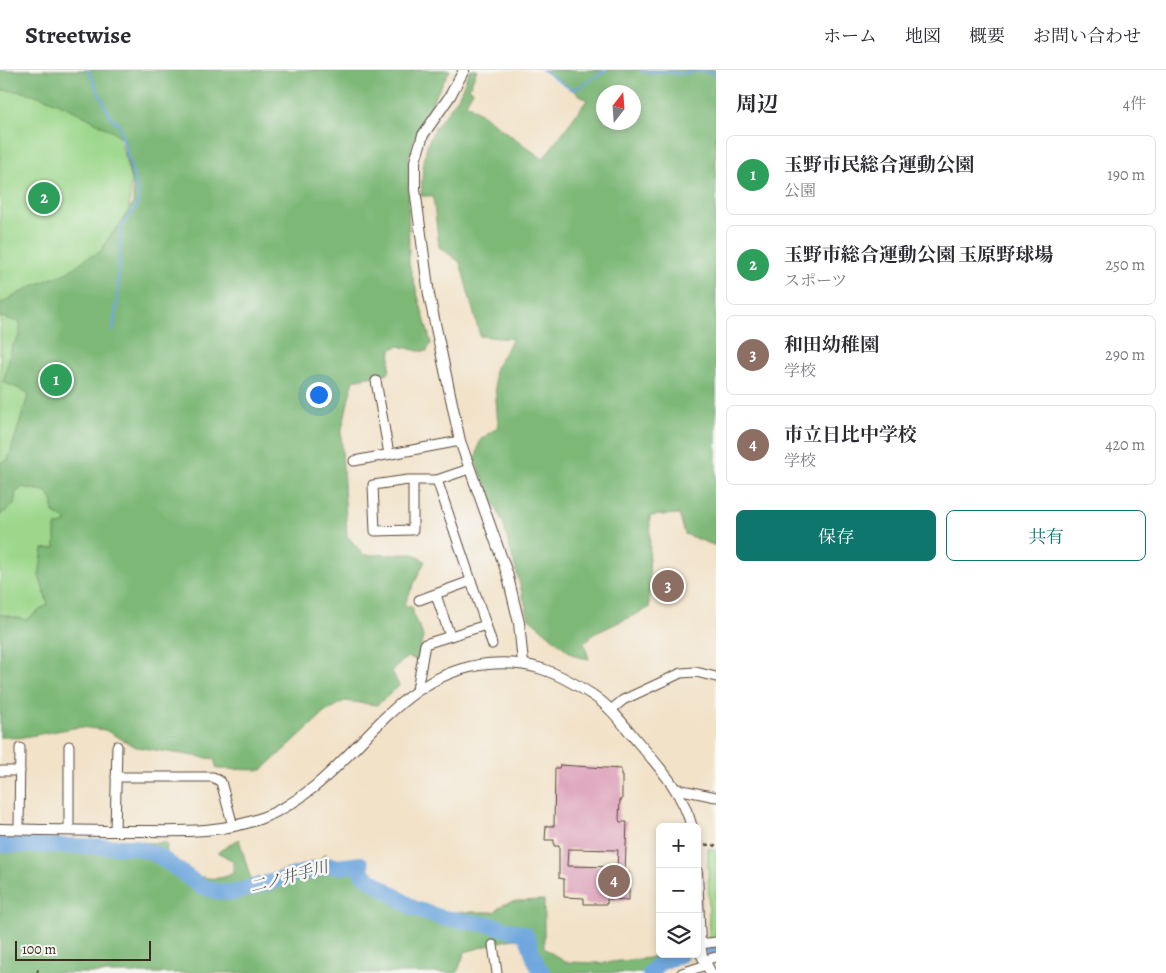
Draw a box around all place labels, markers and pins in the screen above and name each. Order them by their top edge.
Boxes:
pin: 2 [28,179,60,217]
pin: 1 [40,361,72,399]
pin: 3 [652,567,684,605]
pin: 4 [598,862,630,900]

